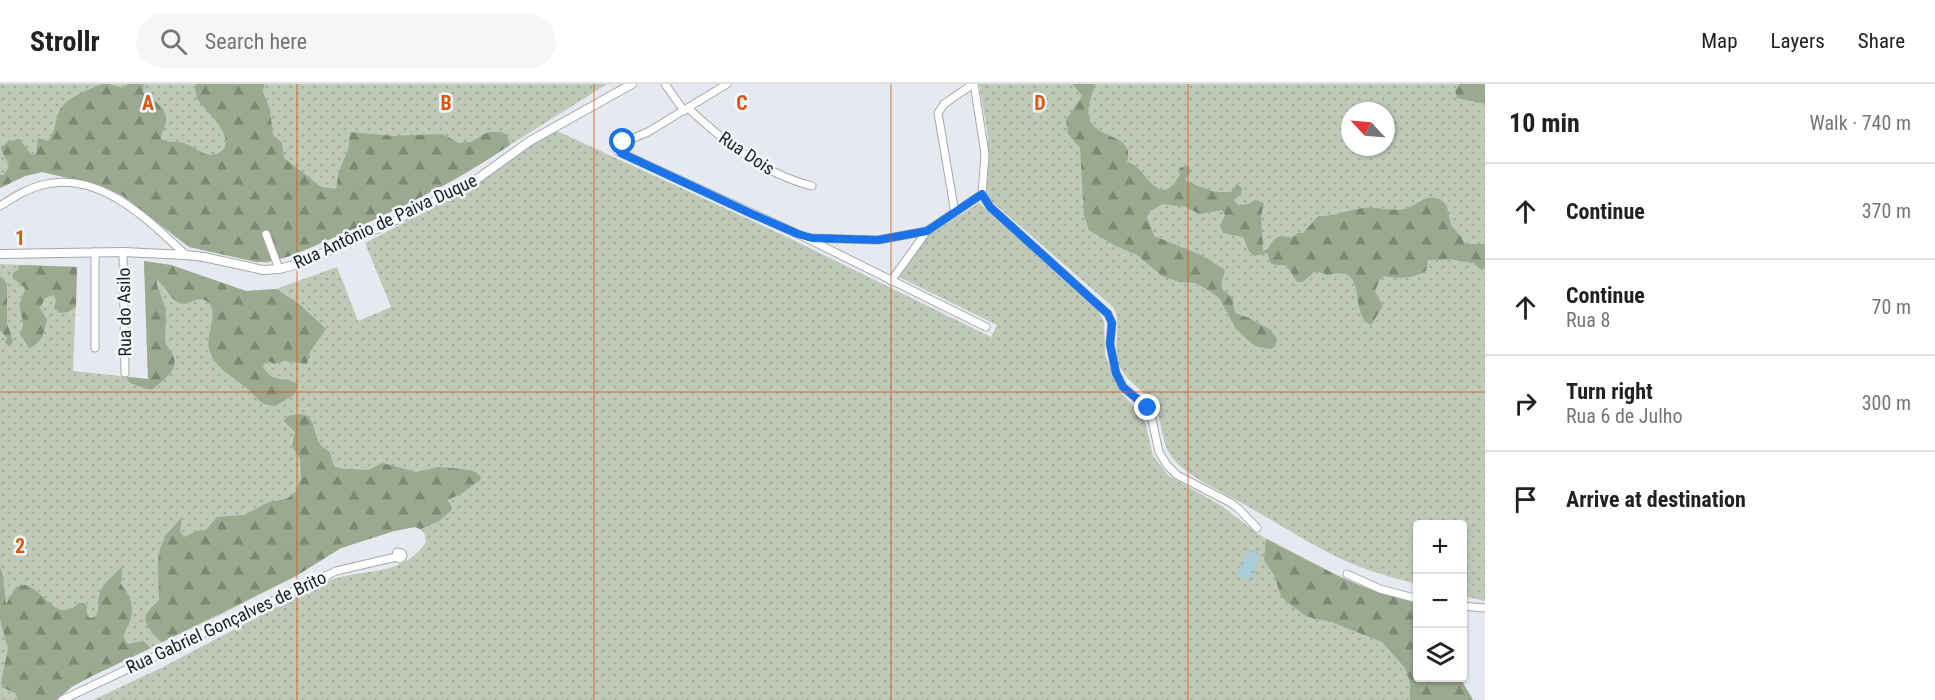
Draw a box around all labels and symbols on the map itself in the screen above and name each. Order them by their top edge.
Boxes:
text: A [142,91,154,115]
text: B [440,91,452,115]
text: C [736,91,748,115]
text: D [1034,91,1046,115]
north arrow [1341,102,1395,156]
street label: Rua Dois [715,127,779,179]
route start [609,128,635,154]
street label: Rua Antônio de Paiva Duque [290,169,480,273]
text: 1 [15,226,25,250]
street label: Rua do Asilo [113,267,135,357]
route end [1134,394,1160,420]
text: 2 [15,534,25,558]
street label: Rua Gabriel Gonçalves de Brito [123,566,329,678]

